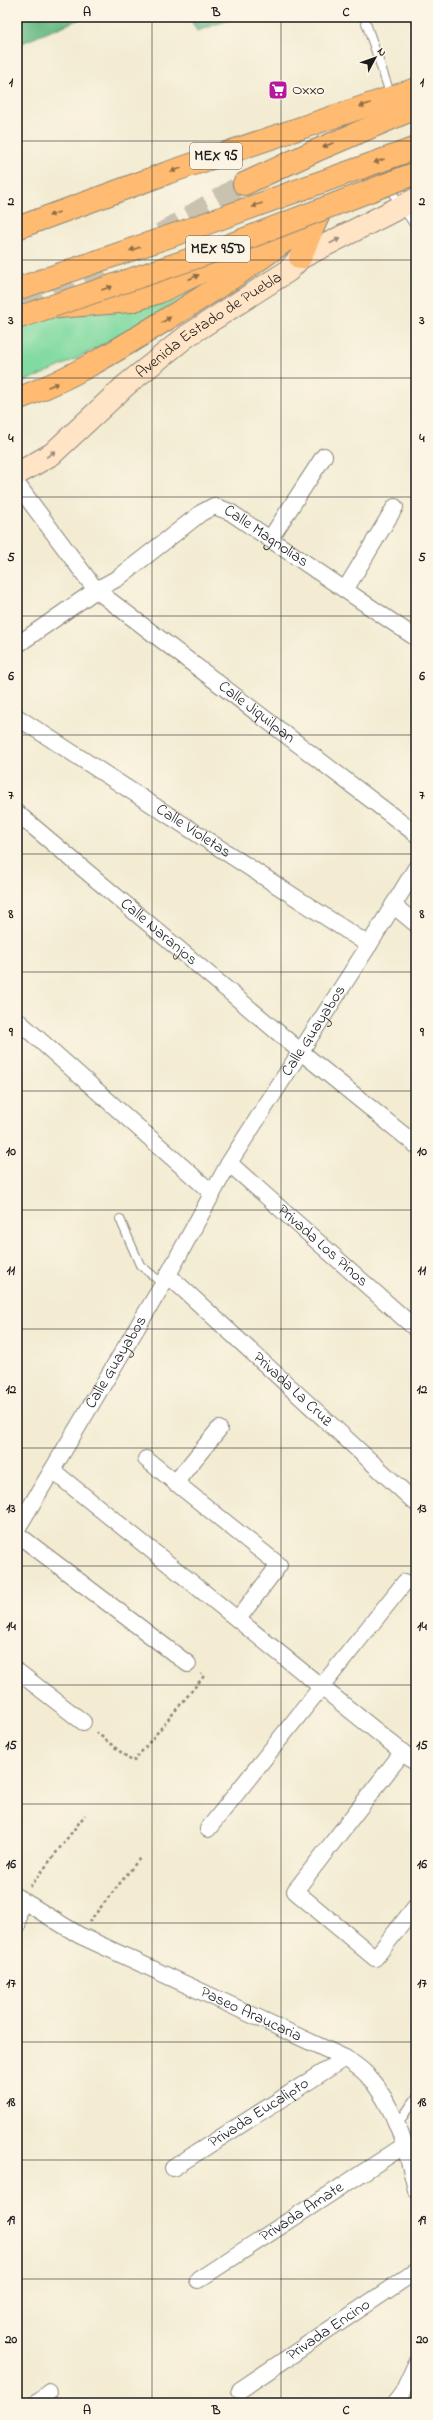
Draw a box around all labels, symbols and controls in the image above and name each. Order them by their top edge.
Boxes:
text: A [83,3,91,22]
text: B [211,3,221,22]
text: C [342,3,350,22]
north arrow [355,38,395,78]
text: N [373,44,390,60]
text: 1 [9,73,14,92]
text: 1 [420,73,425,92]
place label: Oxxo [292,78,325,102]
supermarket icon: Oxxo [267,79,289,101]
one-way arrow [359,102,371,108]
one-way arrow [323,142,334,148]
road number: MEX 95 [190,143,242,169]
one-way arrow [373,158,385,164]
one-way arrow [170,167,182,173]
text: 2 [7,192,15,211]
text: 2 [418,192,426,211]
one-way arrow [251,203,263,209]
one-way arrow [48,212,60,218]
road number: MEX 95D [186,236,250,262]
one-way arrow [329,237,341,244]
one-way arrow [128,246,140,252]
street label: Avenida Estado de Puebla [131,266,287,384]
one-way arrow [189,274,200,280]
one-way arrow [101,284,113,290]
text: 3 [7,311,14,330]
text: 3 [418,311,425,330]
one-way arrow [160,317,172,324]
one-way arrow [48,382,59,388]
text: 4 [7,429,14,448]
text: 4 [418,429,425,448]
one-way arrow [45,450,56,458]
street label: Calle Magnolias [221,499,313,574]
text: 5 [7,548,15,567]
text: 5 [418,548,426,567]
text: 6 [7,667,14,686]
text: 6 [418,667,425,686]
street label: Calle Jiquilpan [213,675,300,750]
text: 7 [8,786,14,805]
text: 7 [419,786,425,805]
street label: Calle Violetas [151,798,236,864]
street label: Calle Naranjos [115,892,203,972]
text: 8 [8,905,14,924]
text: 8 [419,905,425,924]
street label: Calle Guayabos [276,981,352,1081]
text: 9 [8,1023,14,1042]
text: 9 [419,1023,425,1042]
text: 10 [6,1142,16,1161]
text: 10 [417,1142,427,1161]
street label: Privada Los Pinos [272,1199,373,1293]
text: 11 [7,1261,16,1280]
text: 11 [418,1261,427,1280]
street label: Calle Guayabos [79,1311,153,1413]
street label: Privada La Cruz [247,1346,338,1433]
text: 12 [6,1380,17,1399]
text: 12 [417,1380,428,1399]
text: 13 [6,1499,16,1518]
text: 13 [417,1499,427,1518]
text: 14 [6,1617,16,1636]
text: 14 [417,1617,427,1636]
text: 15 [5,1736,17,1755]
text: 15 [416,1736,428,1755]
text: 16 [6,1855,16,1874]
text: 16 [417,1855,427,1874]
text: 17 [6,1974,16,1993]
text: 17 [417,1974,427,1993]
street label: Paseo Araucaria [196,1981,306,2048]
street label: Privada Eucalipto [204,2072,314,2154]
text: 18 [6,2093,16,2112]
text: 18 [417,2093,427,2112]
street label: Privada Amate [255,2175,349,2249]
text: 19 [7,2211,16,2230]
text: 19 [418,2211,427,2230]
street label: Privada Encino [282,2293,375,2367]
text: 20 [4,2330,17,2349]
text: 20 [415,2330,428,2349]
text: A [83,2401,91,2420]
text: B [211,2401,221,2420]
text: C [342,2401,350,2420]

